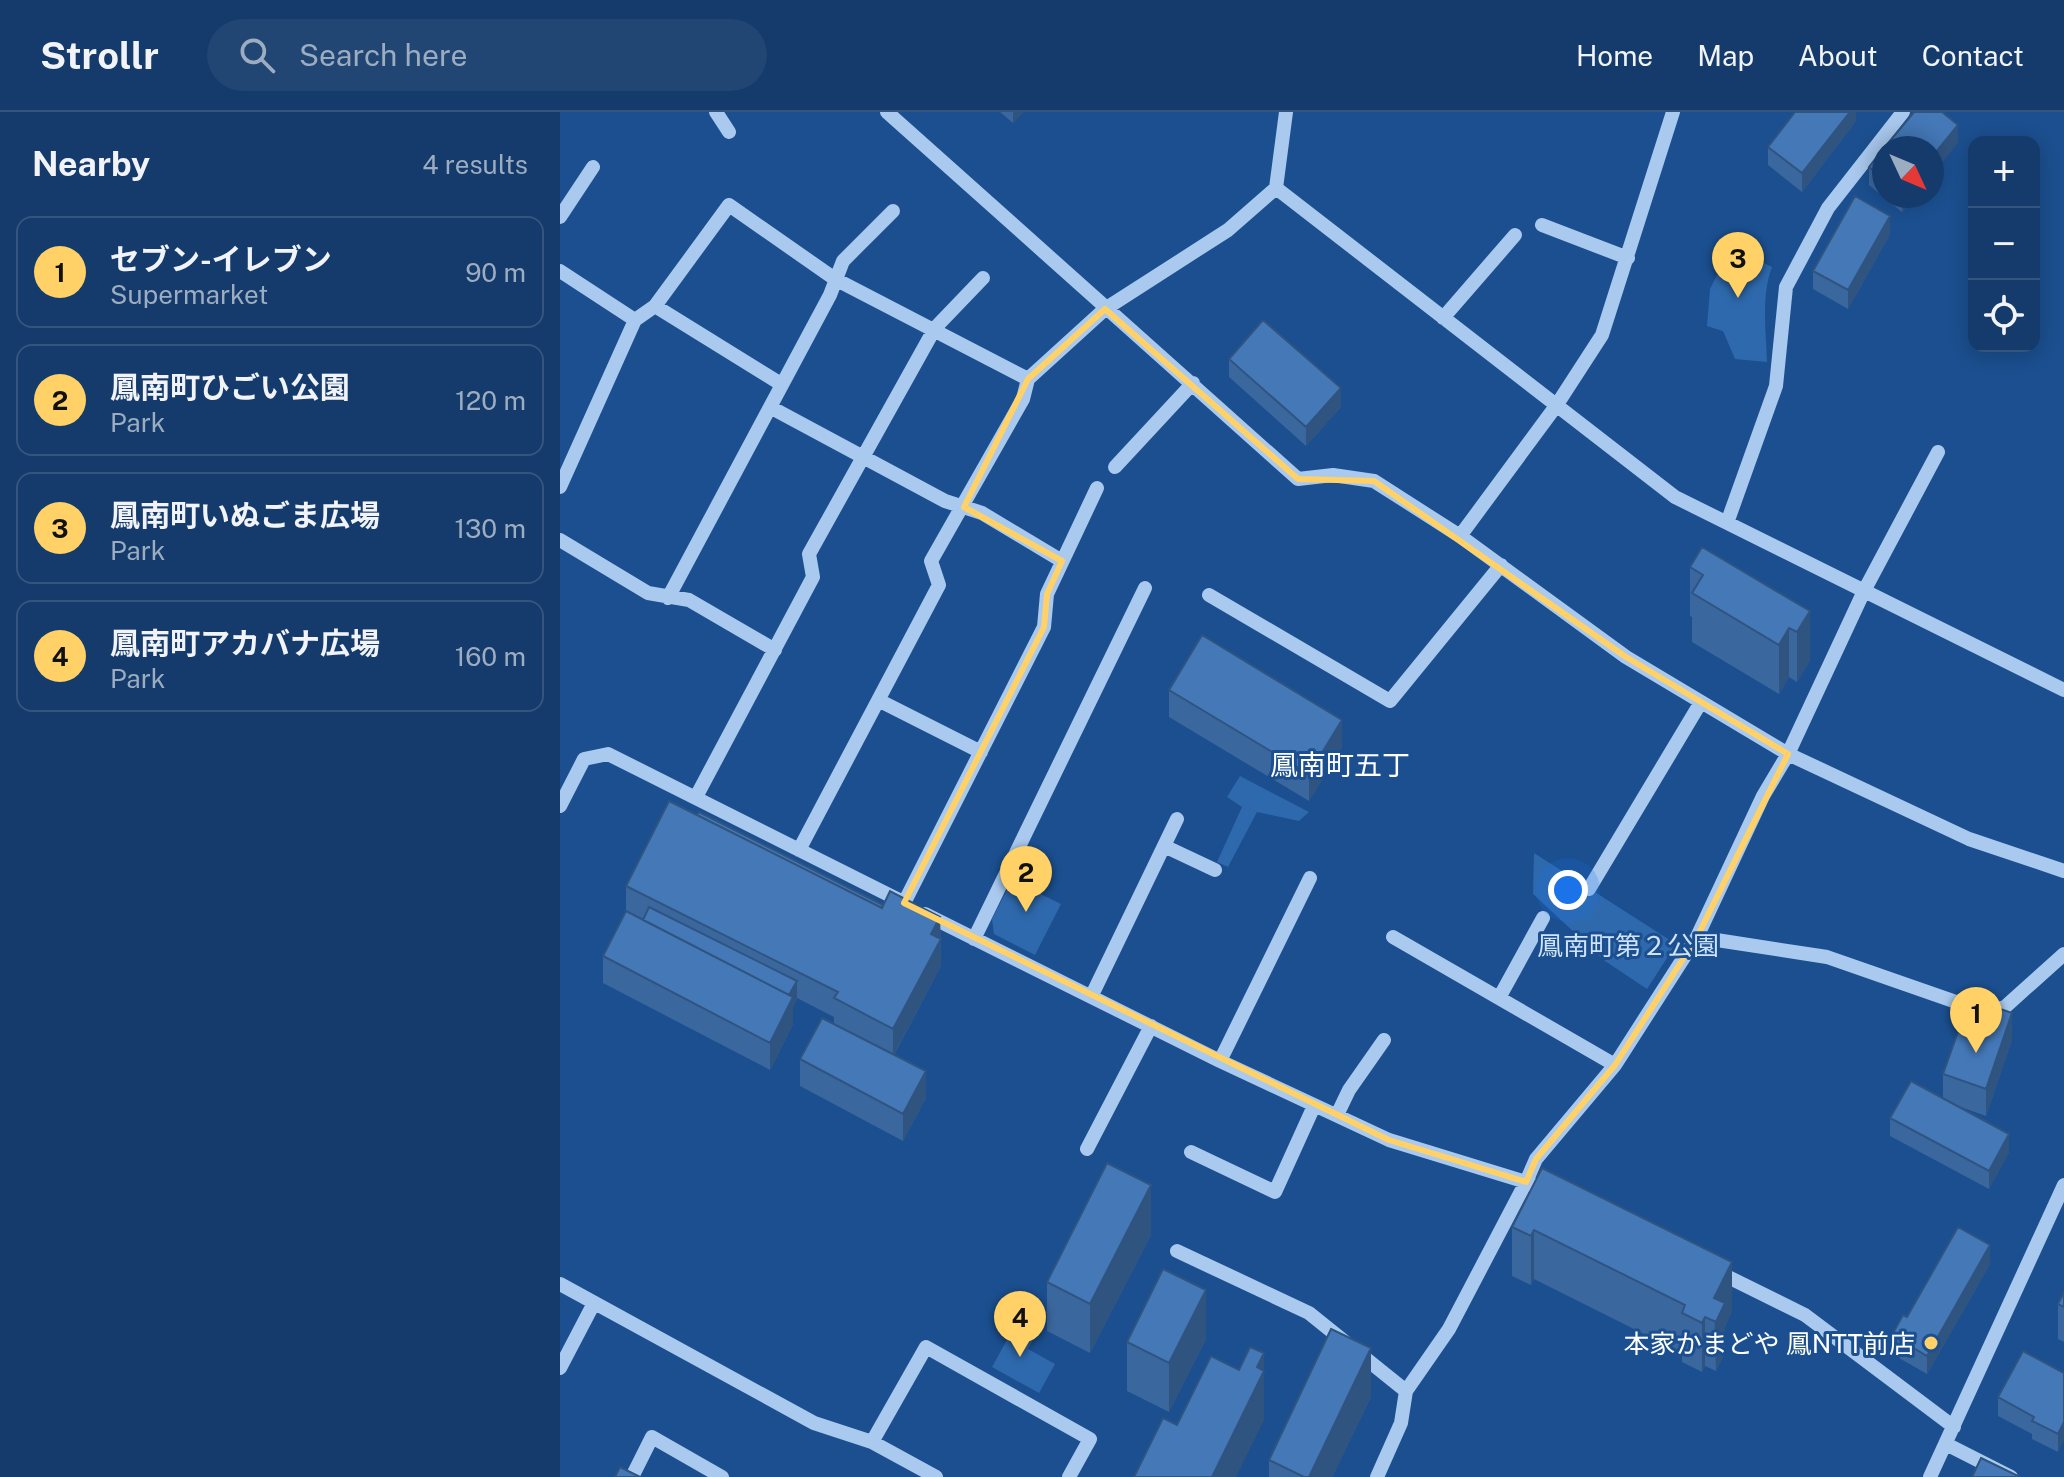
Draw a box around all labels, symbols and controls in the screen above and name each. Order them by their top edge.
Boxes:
search box [207,19,767,91]
text: Strollr [40,33,159,78]
icon: search [235,33,279,77]
text: Search here [299,37,467,73]
text: Home [1576,39,1653,72]
text: Map [1697,39,1754,72]
text: About [1798,39,1878,72]
text: Contact [1922,39,2024,72]
north arrow [1872,136,1944,208]
map controls [1968,136,2040,352]
button: + [1968,136,2040,208]
text: Nearby [32,144,150,184]
text: 4 results [422,149,528,180]
button: − [1968,208,2040,280]
pin: 3 [1712,232,1764,298]
text: セブン-イレブン [110,241,332,277]
text: 1 [54,257,66,288]
text: 90 m [465,257,526,288]
text: Supermarket [110,279,268,310]
button: locate [1968,280,2040,352]
text: 鳳南町ひごい公園 [110,369,350,405]
text: 2 [52,385,68,416]
text: 120 m [455,385,526,416]
text: Park [110,407,165,438]
text: 鳳南町いぬごま広場 [110,497,380,533]
text: 3 [51,513,69,544]
text: 130 m [454,513,526,544]
text: Park [110,535,165,566]
text: 鳳南町アカバナ広場 [110,625,380,661]
text: 4 [51,641,69,672]
text: 160 m [455,641,526,672]
text: Park [110,663,165,694]
district label: 鳳南町五丁 [1270,748,1410,781]
pin: 2 [1000,846,1052,912]
your location [1548,870,1588,910]
park label: 鳳南町第２公園 [1537,930,1719,961]
pin: 1 [1950,987,2002,1053]
pin: 4 [994,1291,1046,1357]
place label: 本家かまどや 鳳NTT前店 [1624,1328,1915,1359]
marker: 本家かまどや 鳳NTT前店 [1922,1334,1940,1352]

